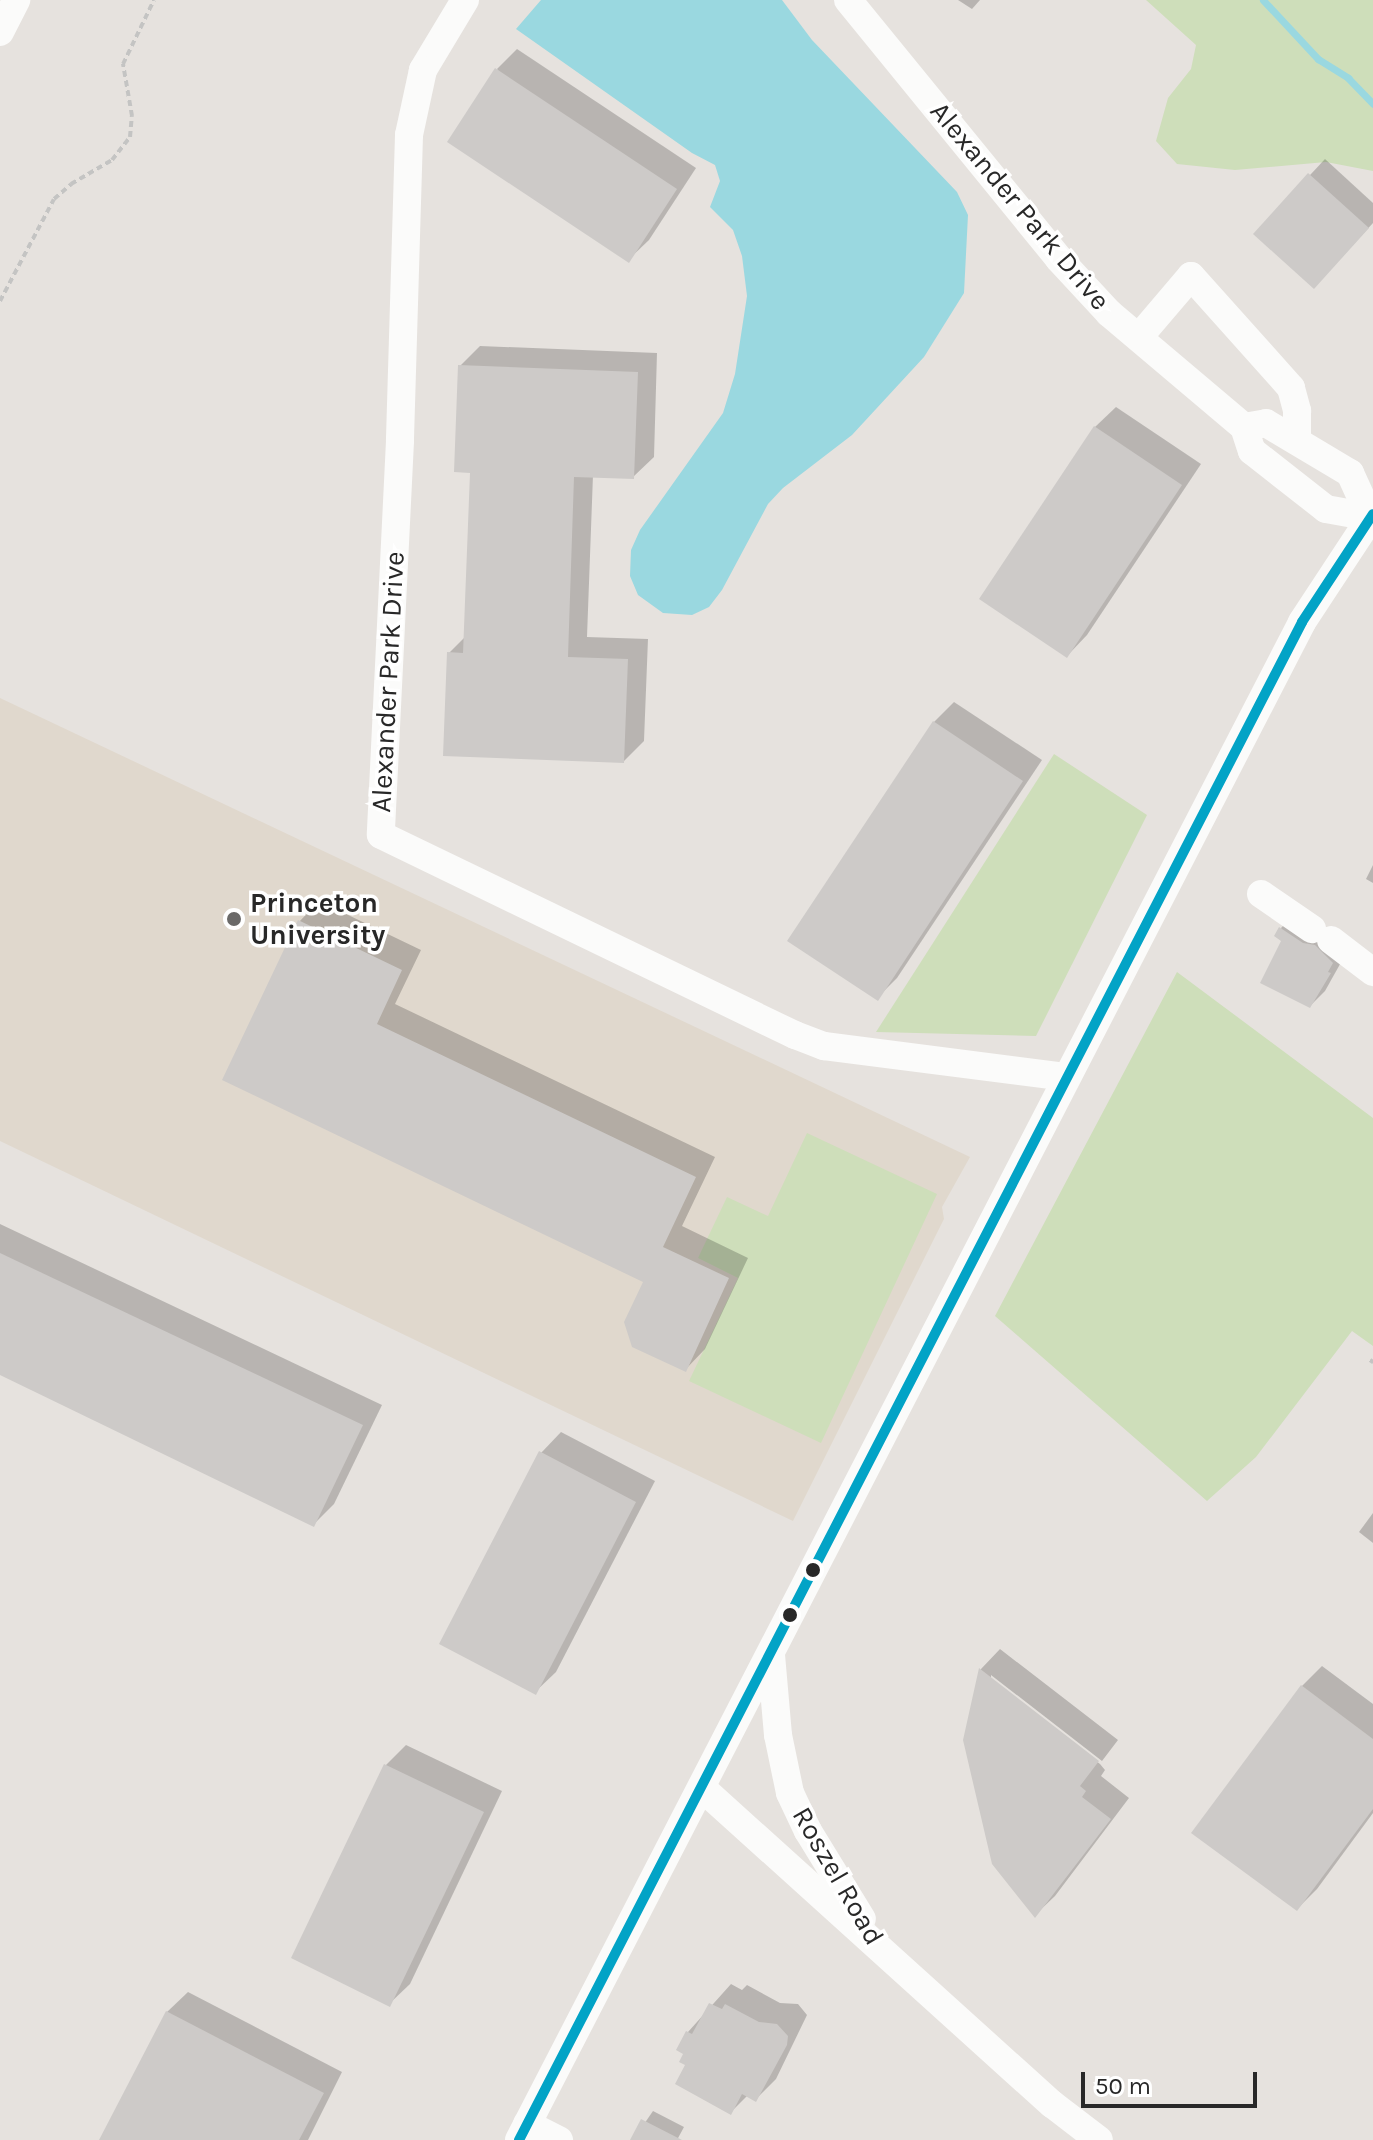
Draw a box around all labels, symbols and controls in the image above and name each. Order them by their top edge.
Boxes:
street label: Alexander Park Drive [923,95,1117,317]
street label: Alexander Park Drive [364,551,412,813]
place label: Princeton University [250,886,385,952]
marker: Princeton University [225,910,243,928]
unlabelled marker [805,1562,821,1578]
unlabelled marker [782,1607,798,1623]
street label: Roszel Road [785,1801,891,1951]
scale bar [1085,2056,1261,2106]
text: 50 m [1095,2072,1151,2100]

